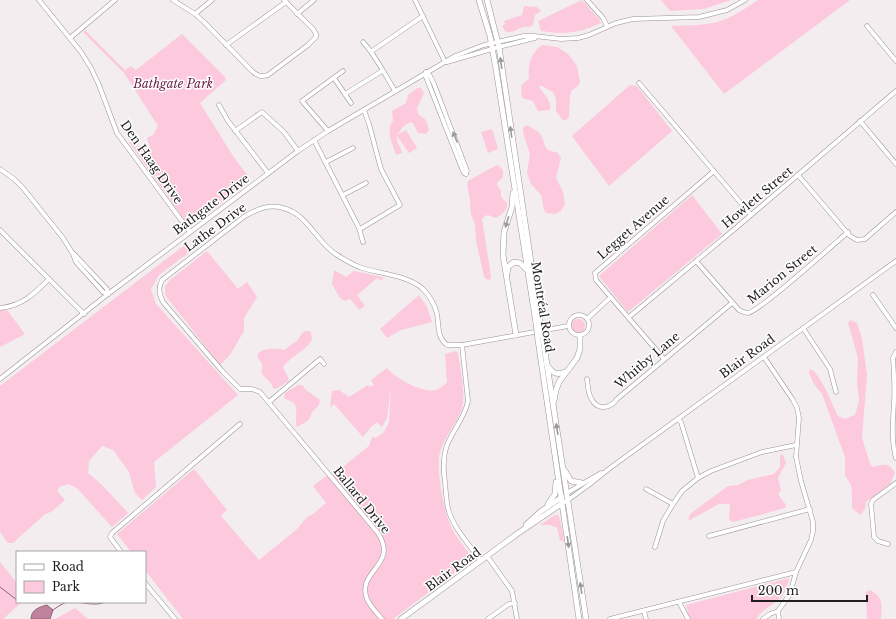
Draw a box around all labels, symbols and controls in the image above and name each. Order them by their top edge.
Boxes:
one-way arrow [498,57,504,69]
park label: Bathgate Park [132,76,213,91]
street label: Den Haag Drive [118,117,186,207]
one-way arrow [508,126,514,138]
one-way arrow [452,132,458,143]
street label: Howlett Street [719,163,796,231]
street label: Bathgate Drive [170,170,252,238]
street label: Legget Avenue [594,192,672,262]
street label: Lathe Drive [181,199,249,254]
one-way arrow [504,216,510,228]
street label: Marion Street [744,241,820,307]
street label: Montréal Road [528,260,558,354]
street label: Whitby Lane [611,328,683,392]
street label: Blair Road [716,331,778,381]
one-way arrow [554,423,560,435]
street label: Ballard Drive [330,464,394,537]
one-way arrow [565,536,571,548]
street label: Blair Road [422,544,484,594]
legend [16,551,146,603]
text: Road [52,559,84,574]
scale bar [752,577,867,603]
text: Park [52,579,80,594]
one-way arrow [578,581,584,594]
text: 200 m [758,583,799,598]

